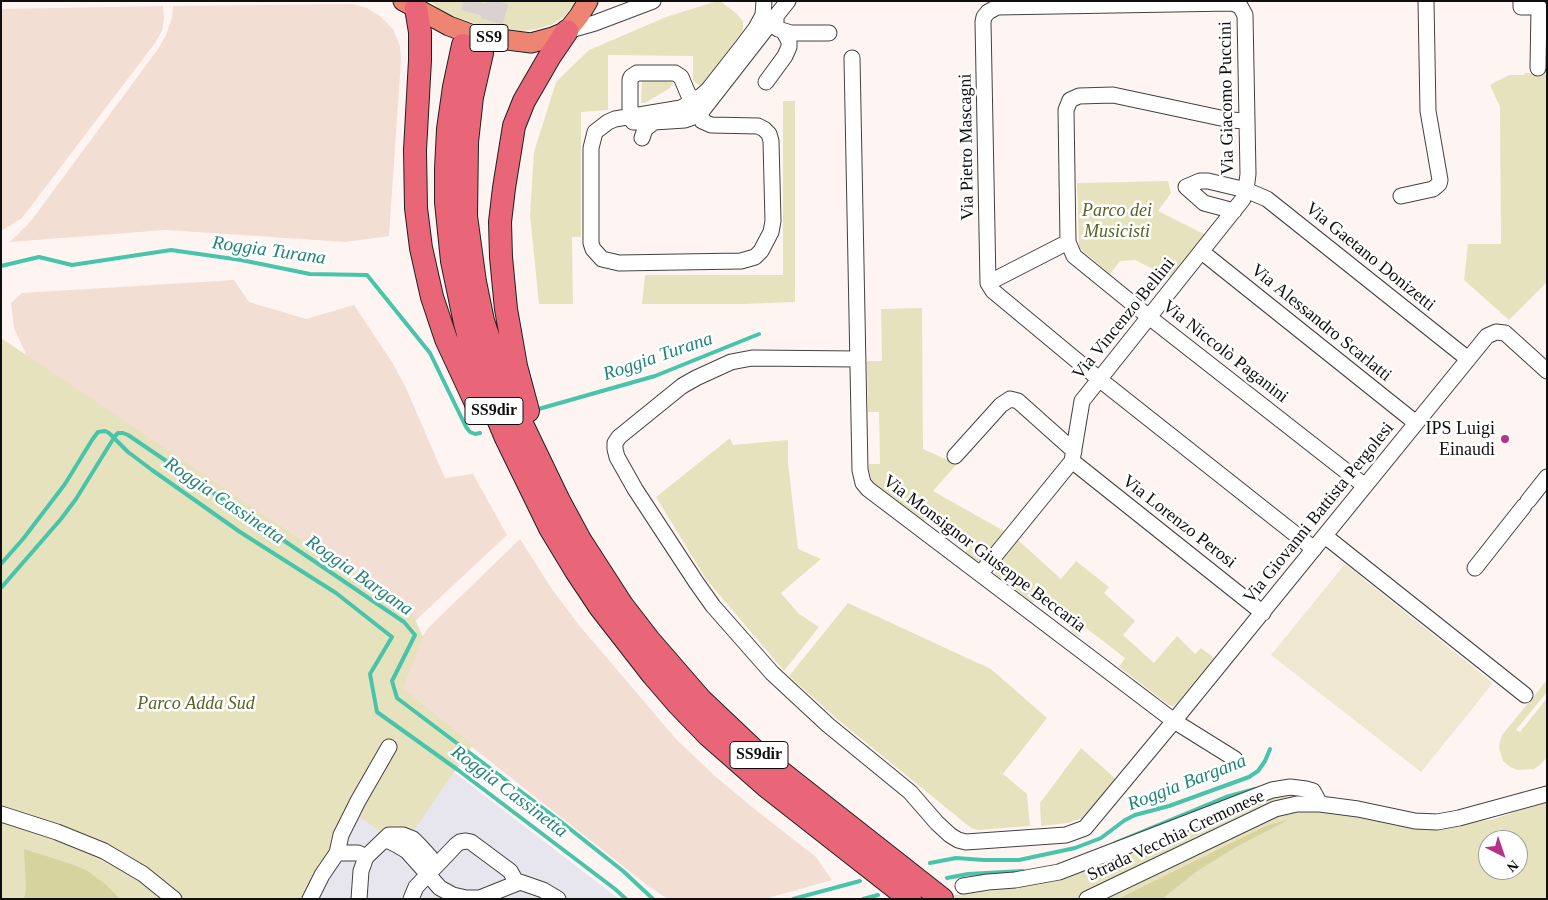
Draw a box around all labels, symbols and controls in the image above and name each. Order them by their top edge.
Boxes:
street label: Via Giacomo Puccini [1215,21,1239,175]
road number: SS9 [470,24,508,52]
street label: Via Pietro Mascagni [955,73,979,221]
street label: Via Gaetano Donizetti [1301,198,1439,316]
park label: Parco dei Musicisti [1082,200,1152,242]
water label: Roggia Turana [211,232,327,270]
street label: Via Vincenzo Bellini [1068,254,1180,384]
street label: Via Alessandro Scarlatti [1246,260,1396,386]
street label: Via Niccolò Paganini [1158,296,1292,408]
water label: Roggia Turana [600,328,716,386]
road number: SS9dir [465,398,523,424]
street label: Via Giovanni Battista Pergolesi [1239,418,1399,608]
place label: IPS Luigi Einaudi [1425,418,1495,460]
marker: IPS Luigi Einaudi [1499,433,1511,445]
water label: Roggia Cassinetta [160,452,288,550]
street label: Via Monsignor Giuseppe Beccaria [878,471,1090,637]
street label: Via Lorenzo Perosi [1118,471,1240,573]
water label: Roggia Bargana [301,531,417,621]
park label: Parco Adda Sud [137,693,255,715]
water label: Roggia Cassinetta [446,741,572,843]
road number: SS9dir [730,742,788,768]
water label: Roggia Bargana [1124,750,1250,816]
street label: Strada Vecchia Cremonese [1084,785,1268,887]
north arrow [1478,830,1528,880]
text: N [1504,857,1521,875]

